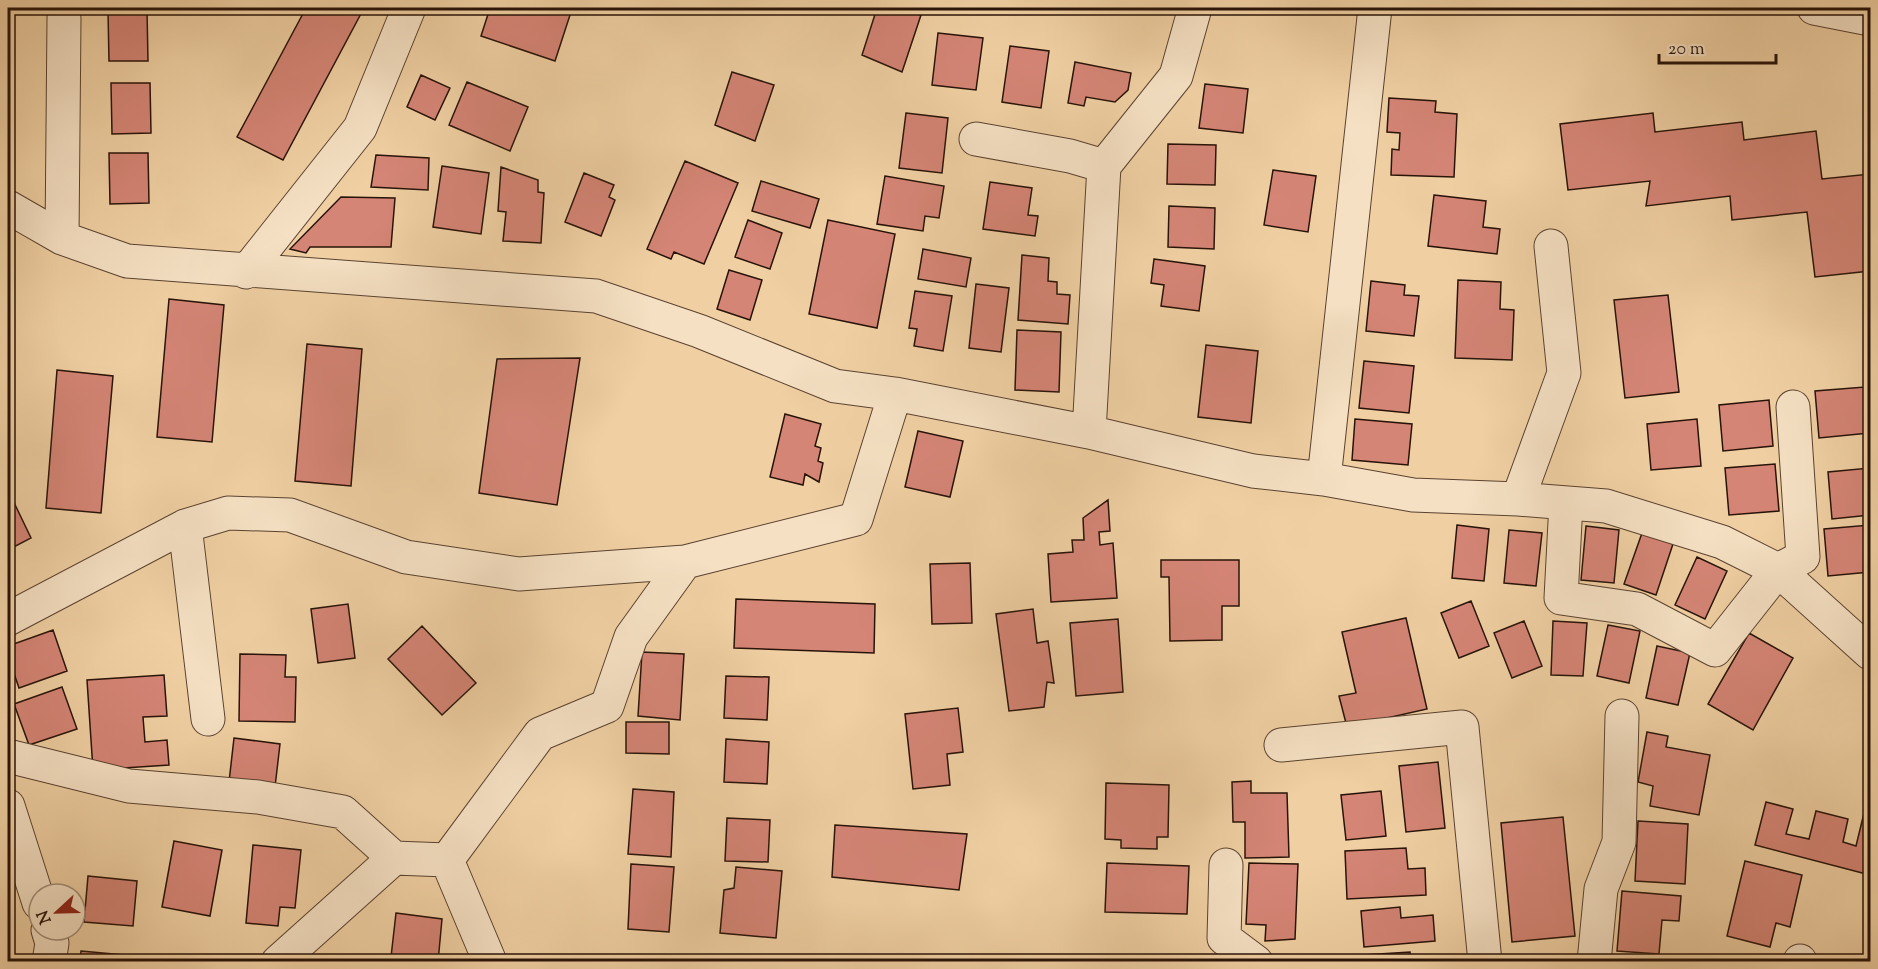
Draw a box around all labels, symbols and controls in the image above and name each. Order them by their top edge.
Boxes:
scale bar [1659,27,1776,65]
text: 20 m [1668,37,1705,63]
north arrow [27,882,87,942]
text: N [32,906,58,927]

